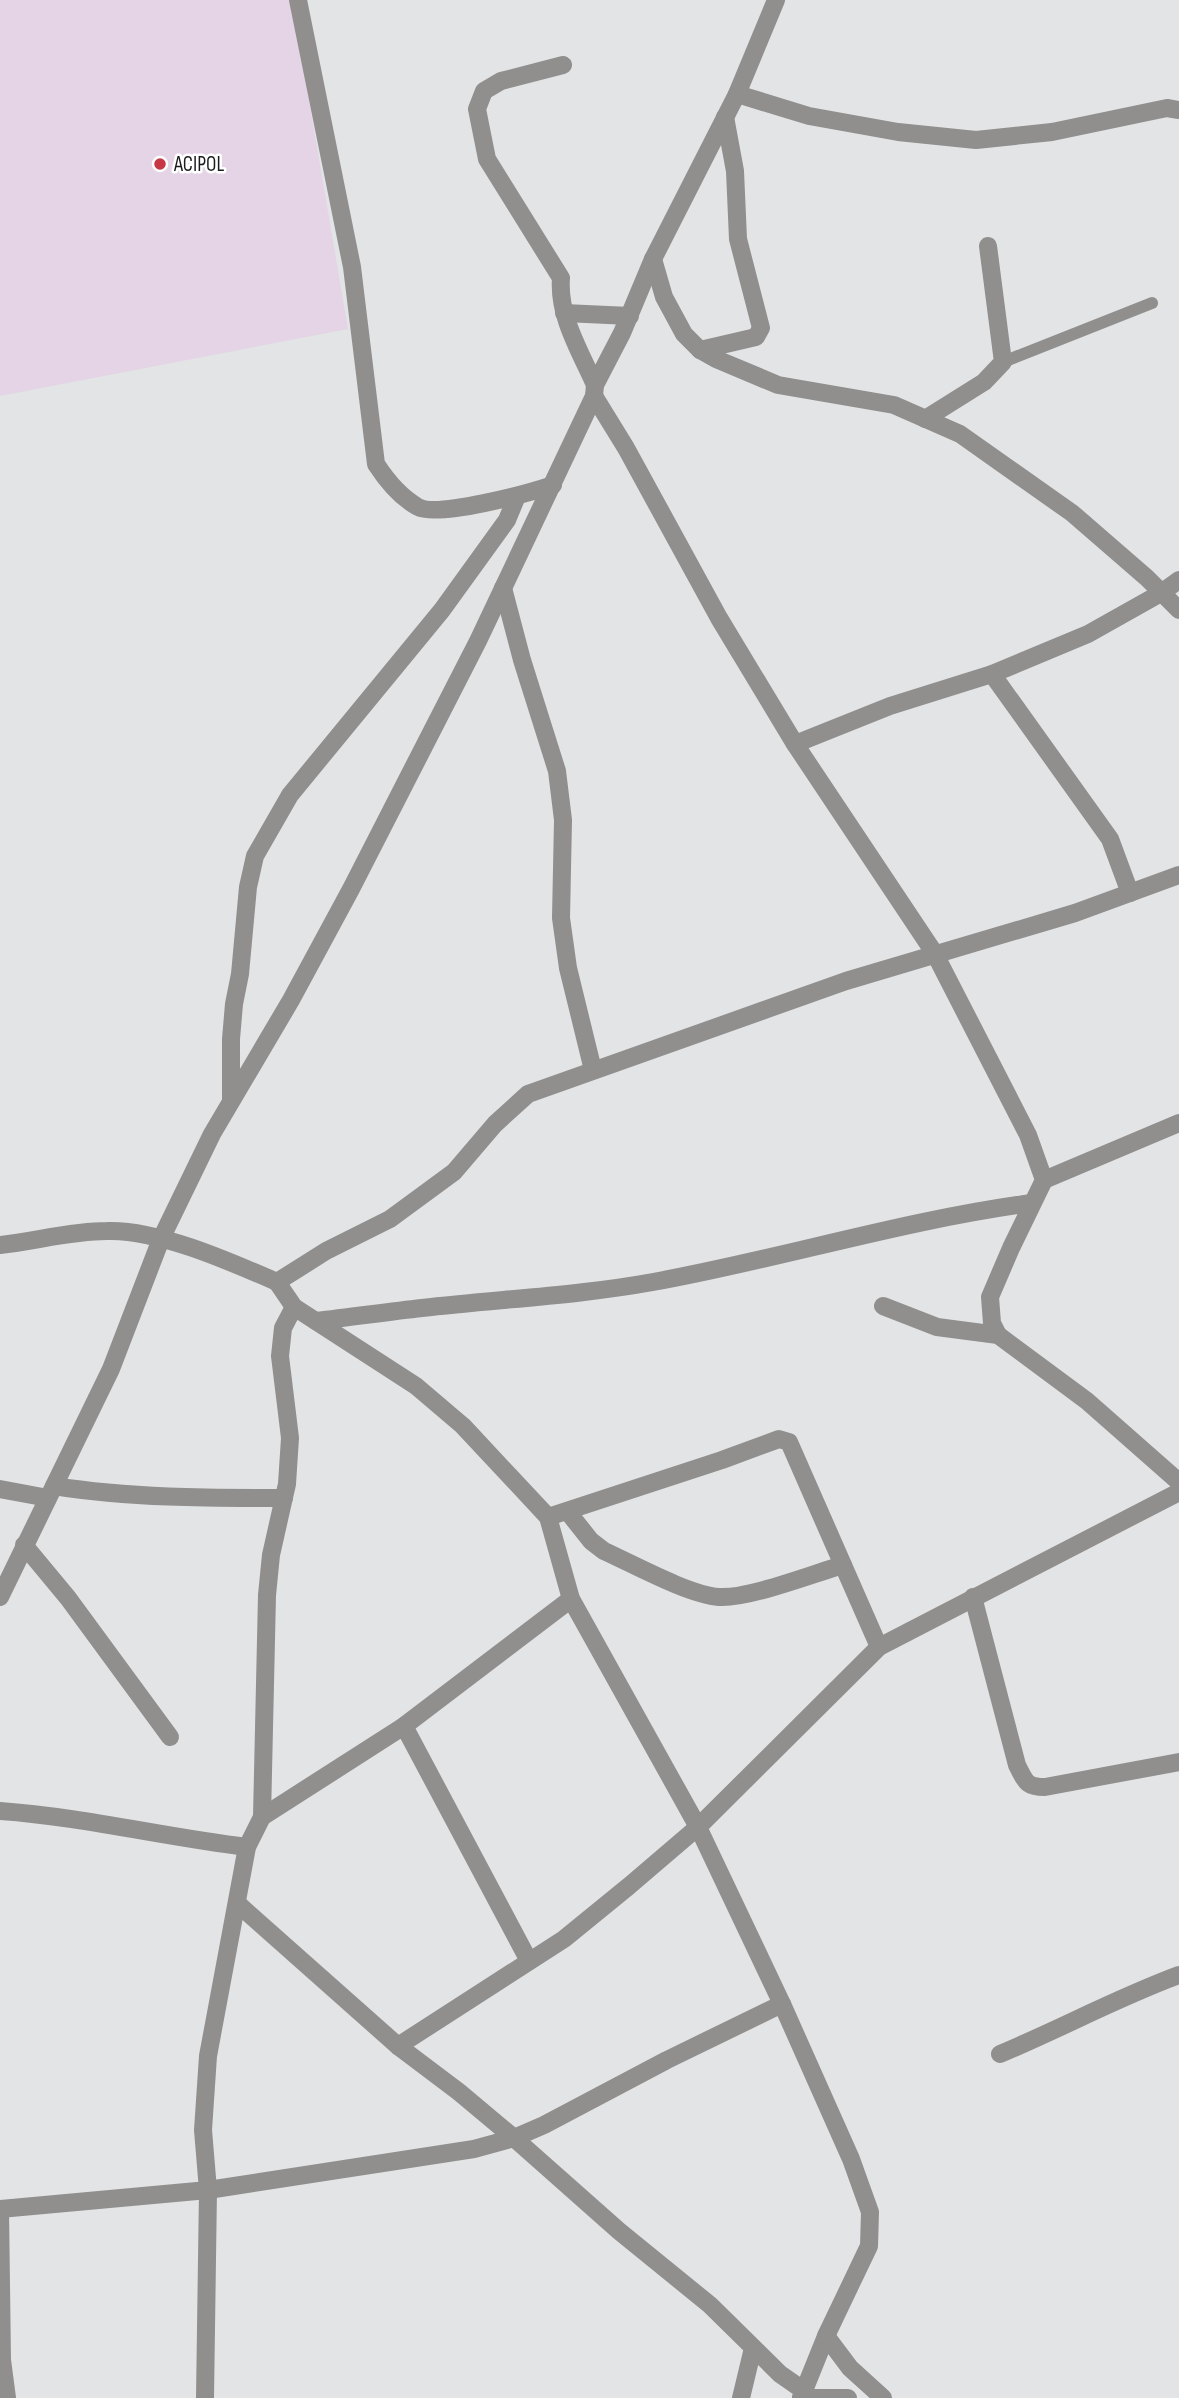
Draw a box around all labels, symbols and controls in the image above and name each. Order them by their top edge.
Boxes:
place label: ACIPOL [173,152,224,177]
marker: ACIPOL [152,156,168,172]

